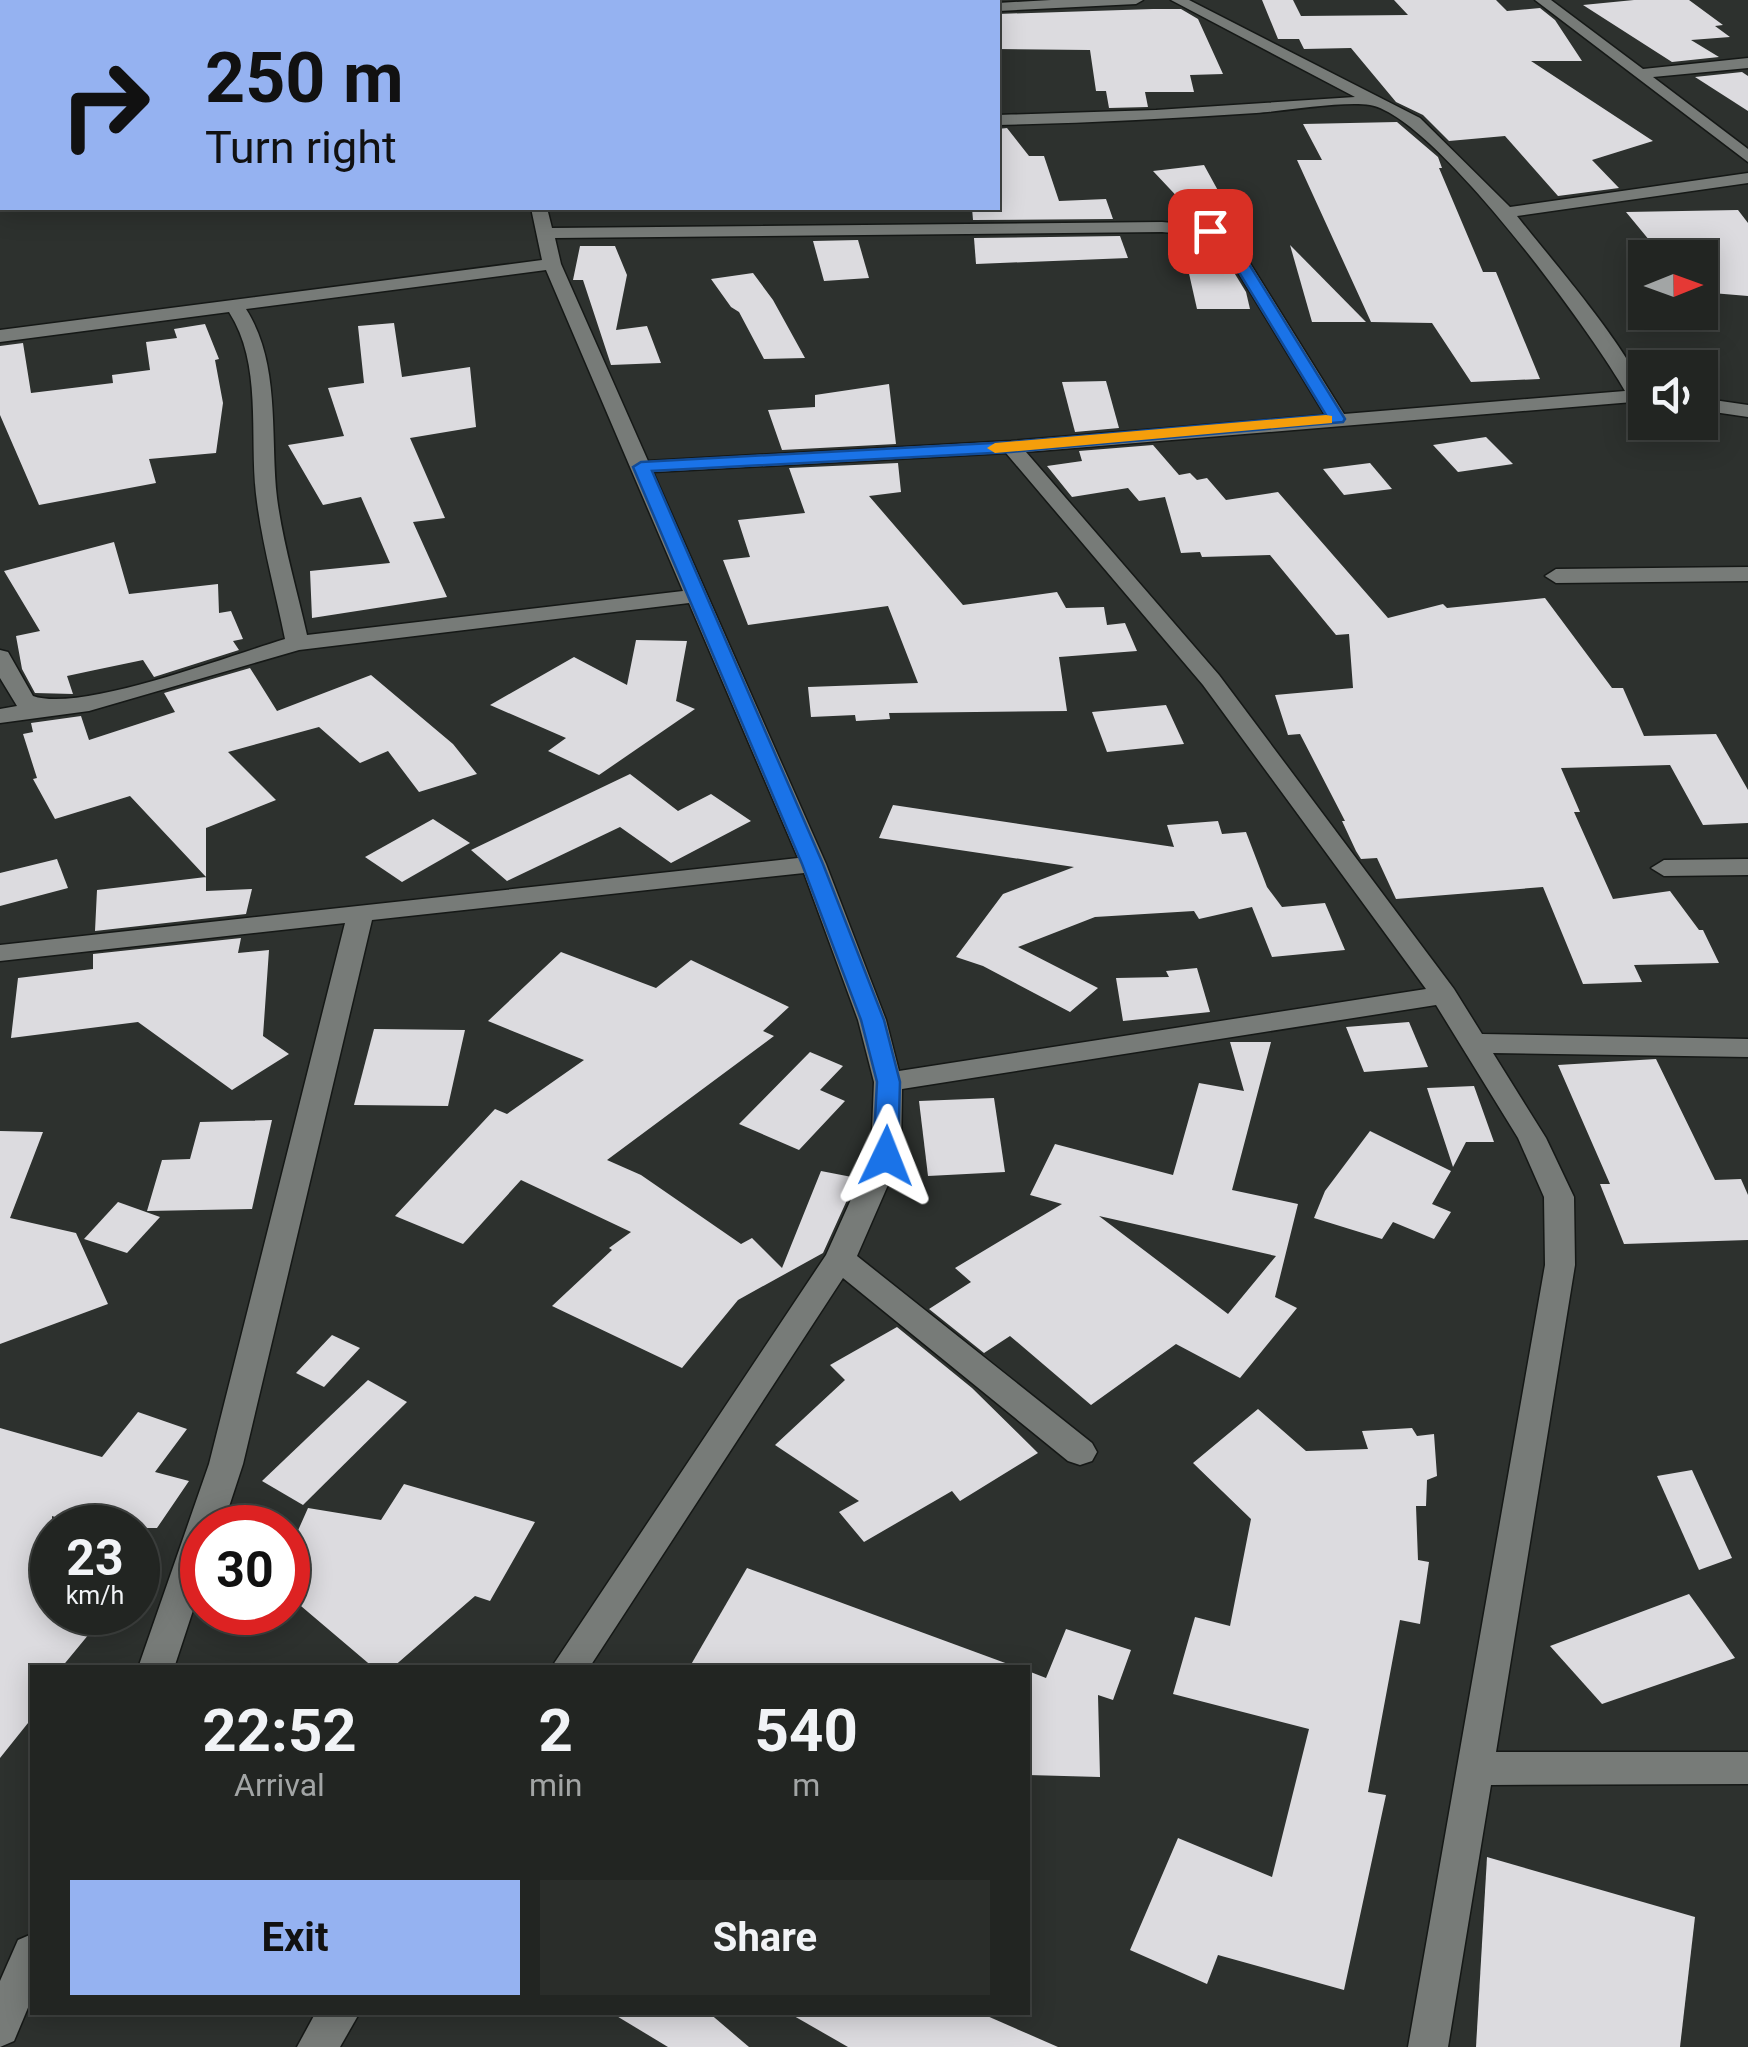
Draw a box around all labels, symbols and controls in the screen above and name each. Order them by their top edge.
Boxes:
text: 250 m [205,37,404,119]
icon: right [40,40,170,170]
text: Turn right [205,121,397,174]
pin [1168,189,1253,274]
icon: arrive [1183,204,1238,259]
north arrow [1628,240,1718,330]
map controls [1628,240,1718,440]
button: sound [1628,350,1718,440]
position arrow [834,1104,938,1208]
speed limit sign: 30 [180,1505,310,1635]
text: 23 [66,1529,124,1587]
text: km/h [66,1581,124,1610]
text: 22:52 [202,1695,357,1766]
text: 2 [538,1695,573,1766]
text: 540 [755,1695,858,1766]
text: Arrival [234,1766,325,1804]
text: min [529,1766,582,1804]
text: m [792,1766,820,1804]
button: Exit [70,1880,520,1995]
button: Share [540,1880,990,1995]

